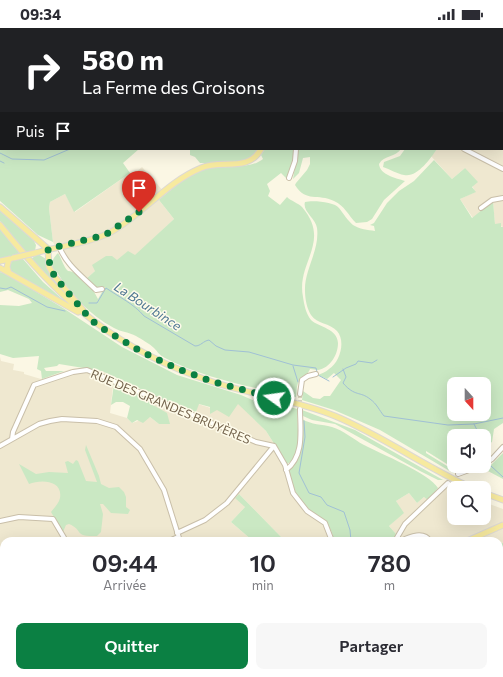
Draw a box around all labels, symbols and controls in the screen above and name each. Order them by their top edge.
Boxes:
text: 09:34 [20,5,61,23]
text: 580 m [82,42,164,76]
icon: right [16,44,68,96]
text: La Ferme des Groisons [82,76,265,98]
icon: arrive [52,120,74,142]
text: Puis [16,122,44,140]
pin [122,171,156,212]
icon: arrive [128,177,150,199]
water label: La Bourbince [111,278,185,334]
street label: RUE DES GRANDES BRUYÈRES [89,366,253,446]
position arrow [253,377,295,419]
north arrow [447,377,491,421]
map controls [447,377,491,525]
button: sound [447,429,491,473]
button: search [447,481,491,525]
text: 09:44 [92,548,158,577]
text: 10 [249,548,276,577]
text: 780 [368,548,411,577]
text: Arrivée [103,577,146,593]
text: min [252,577,274,593]
text: m [384,577,395,593]
button: Quitter [16,623,248,669]
button: Partager [256,623,487,669]

